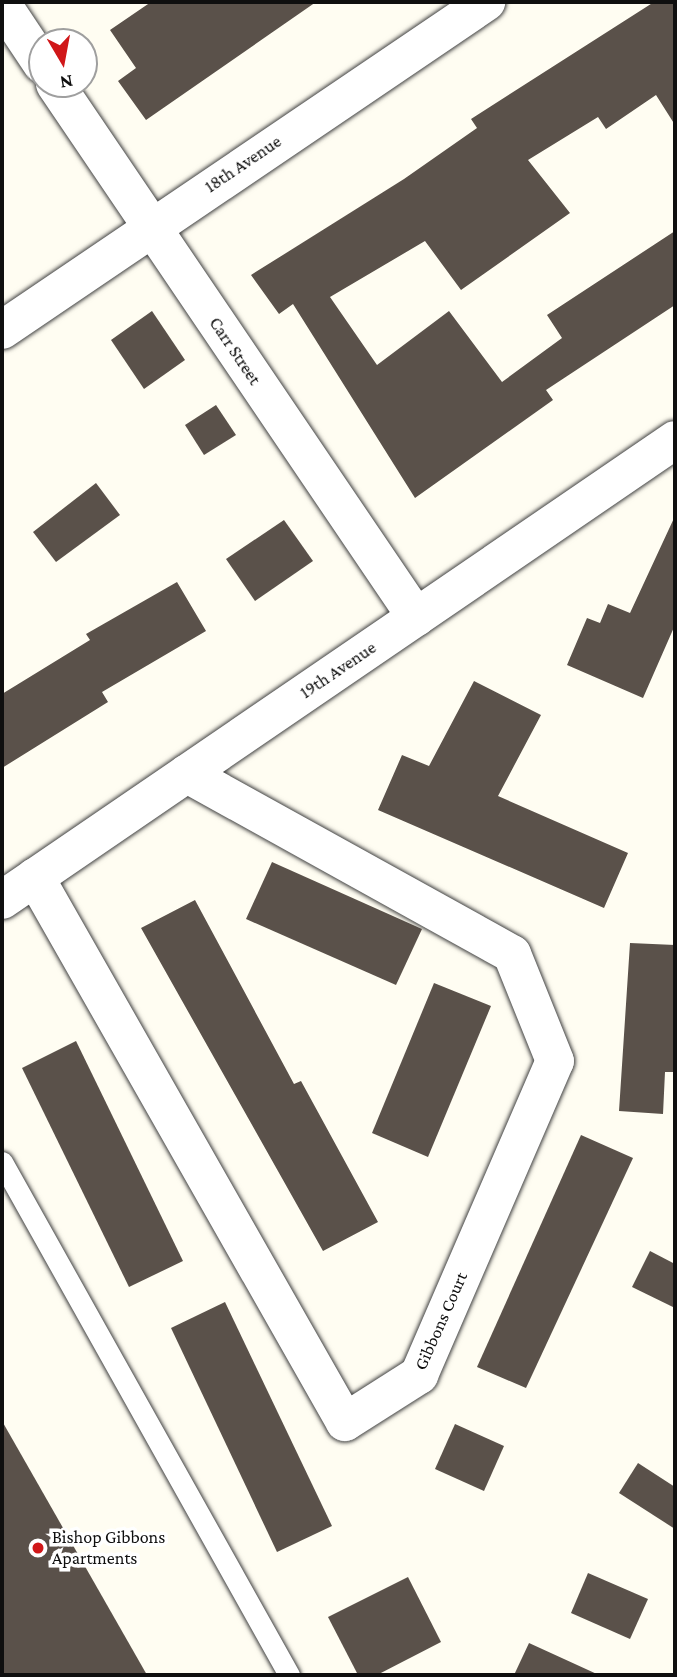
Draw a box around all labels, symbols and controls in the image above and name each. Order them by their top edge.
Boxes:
north arrow [28,28,98,98]
text: N [58,71,75,94]
street label: 18th Avenue [201,131,285,197]
street label: Carr Street [204,313,266,389]
street label: 19th Avenue [296,637,380,703]
street label: Gibbons Court [410,1269,472,1373]
place label: Bishop Gibbons Apartments [52,1527,165,1570]
marker: Bishop Gibbons Apartments [30,1540,46,1556]

